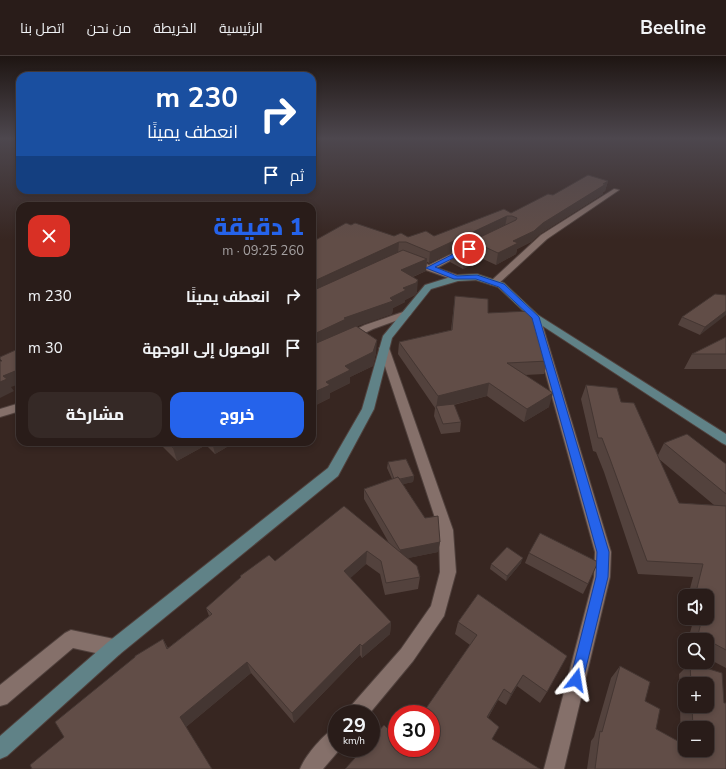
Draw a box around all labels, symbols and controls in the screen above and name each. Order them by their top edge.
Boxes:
text: Beeline [640,15,706,41]
text: اتصل بنا [20,19,65,38]
text: من نحن [87,19,131,38]
text: الخريطة [153,19,197,38]
text: الرئيسية [219,19,263,38]
text: 230 m [155,79,238,117]
icon: right [252,88,304,140]
text: انعطف يمينًا [147,120,238,144]
icon: arrive [260,164,282,186]
text: ثم [290,166,304,186]
text: 1 دقيقة [213,211,304,243]
button: close [28,215,70,257]
pin [452,232,486,266]
icon: arrive [458,238,480,260]
text: 260 m · 09:25 [222,242,304,260]
icon: right [282,285,304,307]
text: 230 m [28,286,72,306]
text: انعطف يمينًا [186,287,270,307]
icon: arrive [282,337,304,359]
text: 30 m [28,338,63,358]
text: الوصول إلى الوجهة [142,339,270,359]
button: مشاركة [28,392,162,438]
button: خروج [170,392,304,438]
map controls [678,589,714,757]
button: sound [678,589,714,625]
button: search [678,633,714,669]
position arrow [555,659,597,701]
button: + [678,677,714,713]
speed limit sign: 30 [388,705,440,757]
text: 29 [342,712,366,739]
button: − [678,721,714,757]
text: km/h [343,734,365,748]

